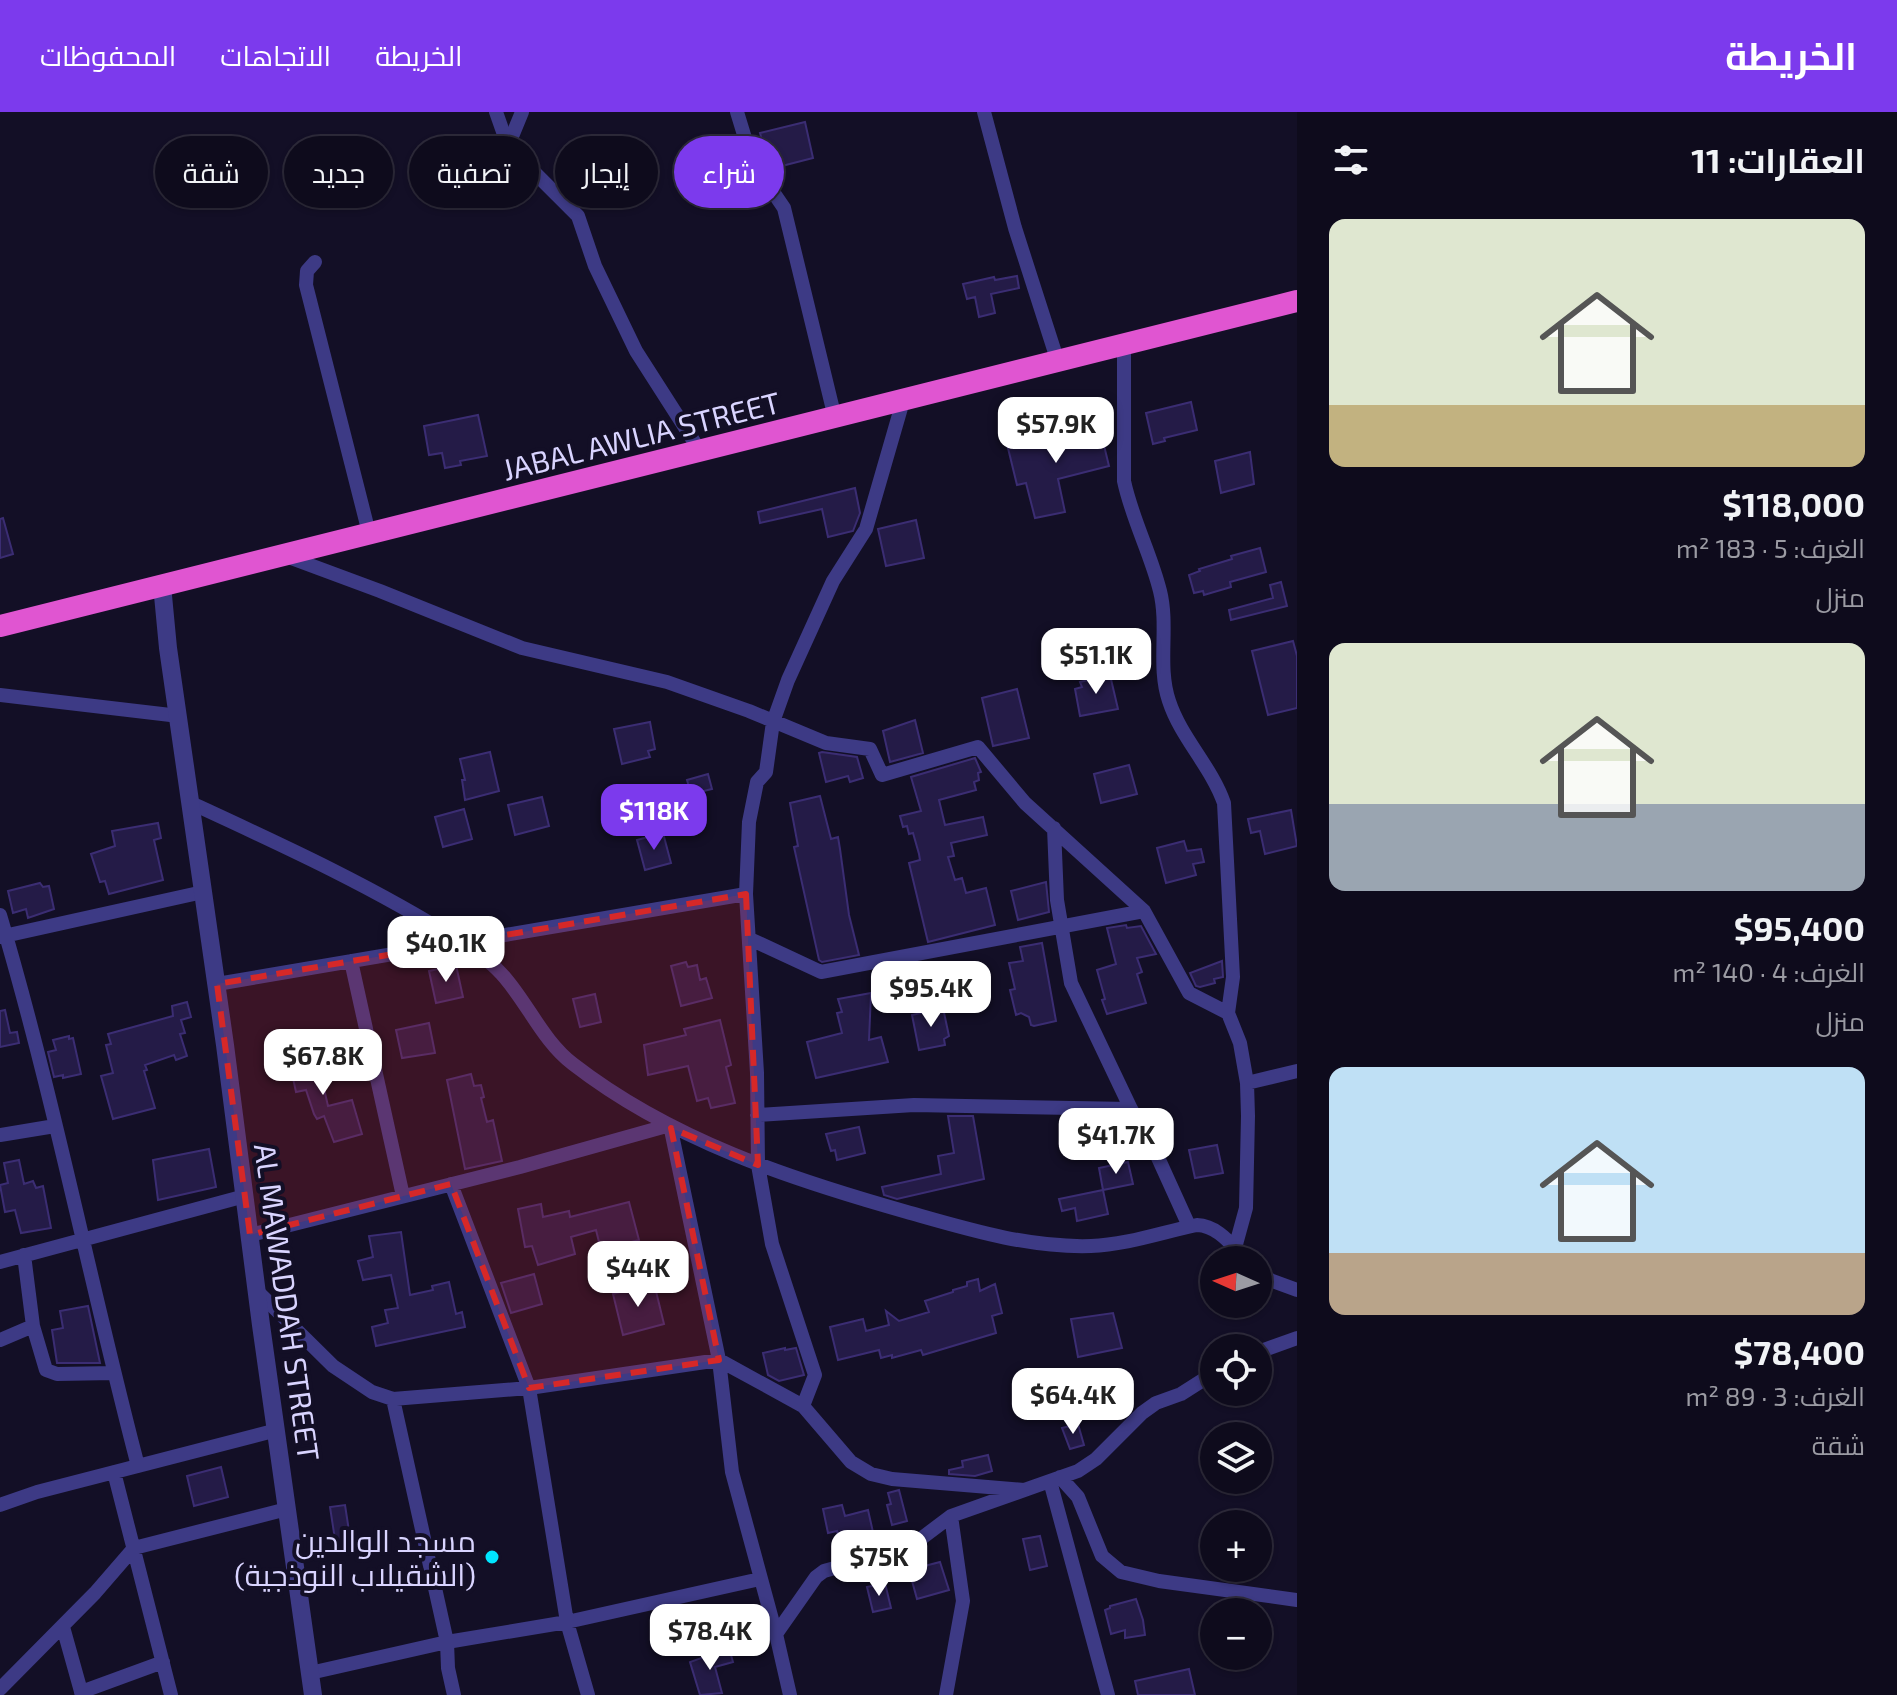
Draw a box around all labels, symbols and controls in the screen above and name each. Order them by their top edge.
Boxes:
text: الخريطة [1725,32,1857,78]
text: المحفوظات [40,38,176,72]
text: الاتجاهات [220,38,331,72]
text: الخريطة [375,38,463,72]
chip: شقة [155,136,268,208]
chip: جديد [284,136,393,208]
chip: تصفية [409,136,539,208]
chip: إيجار [555,136,658,208]
chip: شراء [674,136,784,208]
icon: filters [1329,138,1373,182]
text: العقارات: 11 [1691,139,1865,180]
icon: home [1525,271,1669,415]
street label: JABAL AWLIA STREET [498,383,784,487]
pin: $57.9K [991,397,1121,465]
text: $57.9K [1016,407,1096,438]
text: $118,000 [1722,483,1865,524]
text: الغرف: 5 · 183 m² [1676,532,1865,563]
text: منزل [1816,581,1865,612]
pin: $51.1K [1031,628,1161,696]
text: $51.1K [1059,638,1133,669]
icon: home [1525,695,1669,839]
pin: $118K [598,784,710,852]
text: $118K [619,794,689,825]
text: $95,400 [1734,907,1865,948]
pin: $40.1K [381,916,511,984]
text: $40.1K [406,926,486,957]
text: الغرف: 4 · 140 m² [1673,956,1865,987]
pin: $95.4K [866,961,996,1029]
text: $95.4K [889,971,973,1002]
text: منزل [1816,1005,1865,1036]
pin: $67.8K [258,1029,388,1097]
text: $67.8K [282,1039,364,1070]
pin: $41.7K [1051,1108,1181,1176]
text: $41.7K [1077,1118,1155,1149]
icon: home [1525,1119,1669,1263]
street label: AL MAWADDAH STREET [248,1141,328,1463]
pin: $44K [591,1241,685,1309]
north arrow [1200,1246,1272,1318]
map controls [1200,1246,1272,1670]
text: $44K [606,1251,670,1282]
text: $78,400 [1734,1331,1865,1372]
button: locate [1200,1334,1272,1406]
pin: $64.4K [1008,1368,1138,1436]
text: $64.4K [1030,1378,1116,1409]
text: الغرف: 3 · 89 m² [1686,1380,1865,1411]
button: layers [1200,1422,1272,1494]
text: شقة [1812,1429,1865,1460]
button: + [1200,1510,1272,1582]
place label: مسجد الوالدين (الشقيلاب النوذجية) [234,1522,476,1593]
pin: $75K [832,1530,926,1598]
text: $75K [849,1540,909,1571]
marker: مسجد الوالدين (الشقيلاب النوذجية) [483,1548,501,1566]
button: − [1200,1598,1272,1670]
pin: $78.4K [645,1604,775,1672]
text: $78.4K [668,1614,752,1645]

